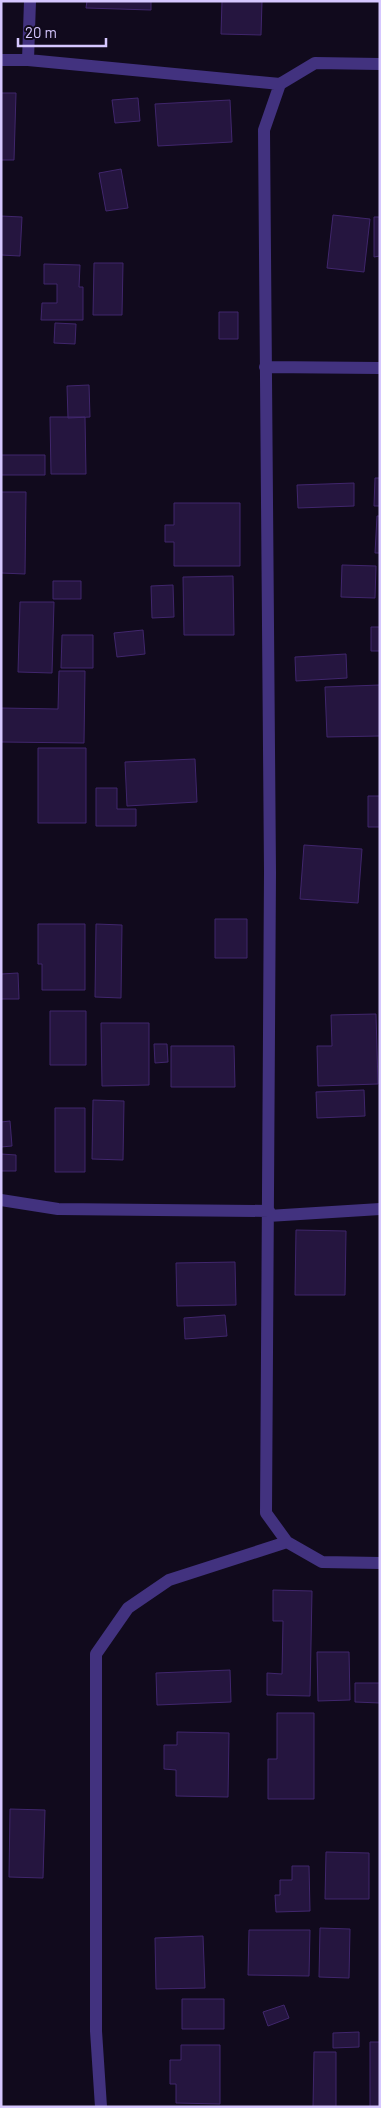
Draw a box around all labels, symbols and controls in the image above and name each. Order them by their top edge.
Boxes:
scale bar [18,15,105,47]
text: 20 m [25,23,57,41]

